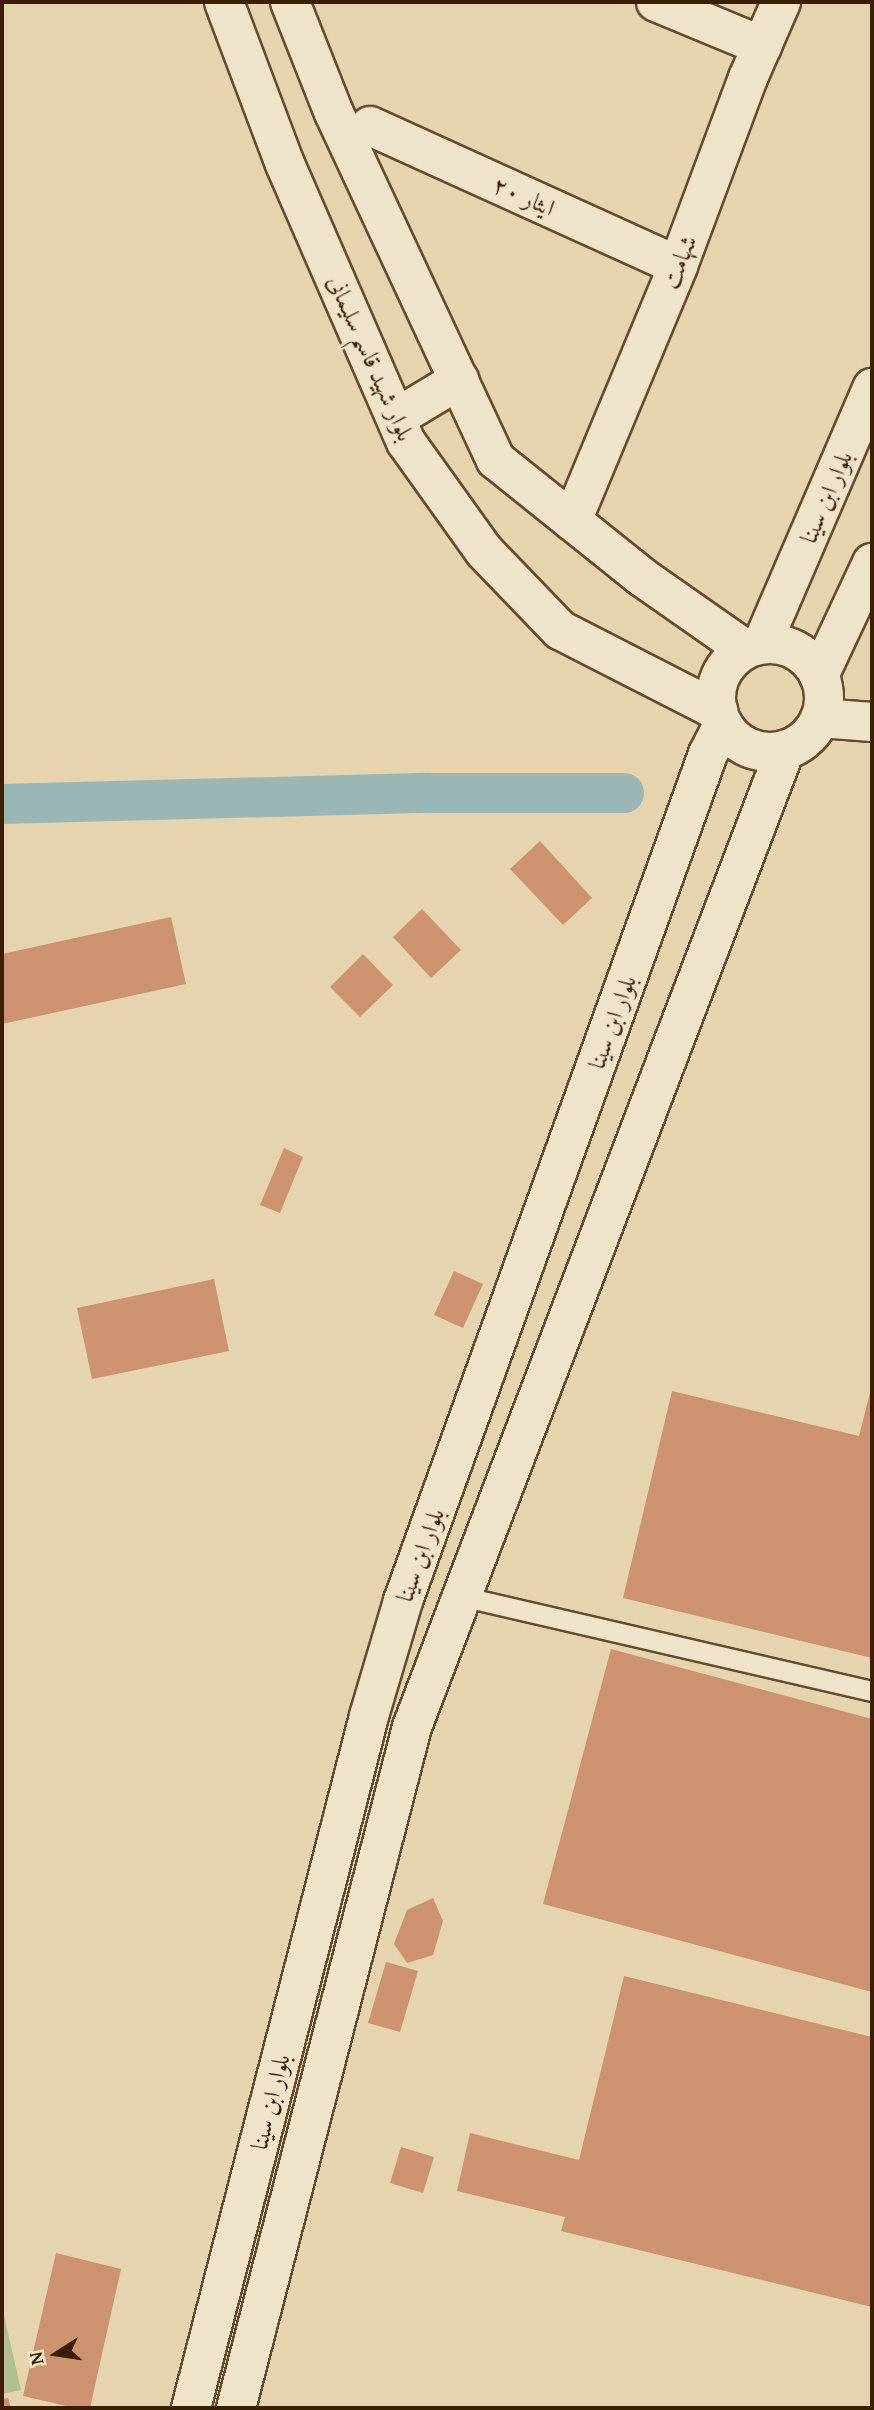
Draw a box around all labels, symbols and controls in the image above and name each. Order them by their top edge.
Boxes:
street label: ایثار ۲۰ [489,170,559,222]
street label: شهامت [655,231,703,293]
street label: بلوار شهید قاسم سلیمانی [322,271,420,445]
street label: بلوار ابن سینا [794,446,858,548]
street label: بلوار ابن سینا [582,971,642,1073]
street label: بلوار ابن سینا [390,1504,450,1606]
street label: بلوار ابن سینا [244,2051,296,2153]
north arrow [21,2319,91,2389]
text: N [20,2349,50,2367]

